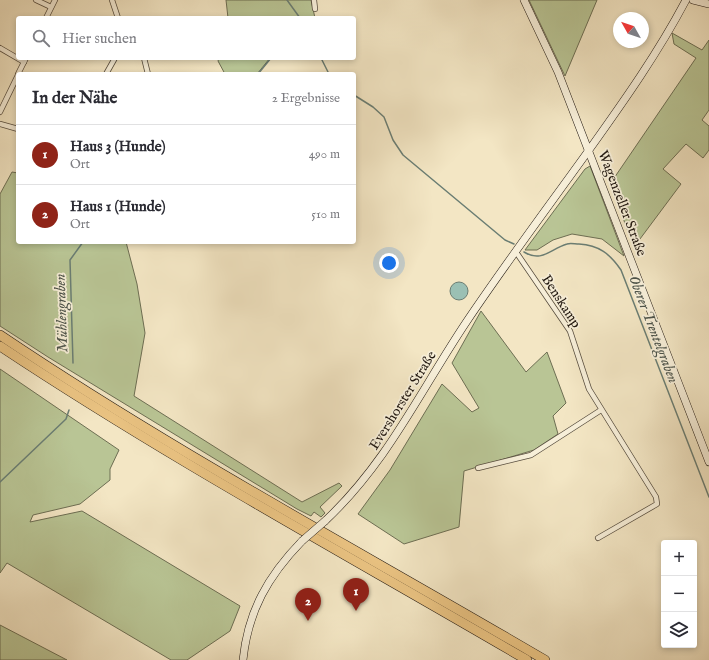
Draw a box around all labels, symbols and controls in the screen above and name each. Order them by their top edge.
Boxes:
north arrow [613,12,649,48]
search box [16,16,356,60]
icon: search [30,27,52,49]
text: Hier suchen [62,29,137,48]
text: In der Nähe [32,88,117,109]
text: 2 Ergebnisse [272,90,340,107]
text: Haus 3 (Hunde) [70,137,166,156]
text: 1 [43,146,47,163]
text: 490 m [309,146,340,163]
street label: Wagenzeller Straße [594,148,651,259]
text: Ort [70,156,90,173]
text: Haus 1 (Hunde) [70,197,166,216]
text: 2 [42,206,48,223]
text: 510 m [311,206,340,223]
text: Ort [70,216,90,233]
your location [379,253,399,273]
street label: Benskamp [537,271,585,332]
water label: Mühlengraben [51,273,73,353]
water label: Oberer Trentelgraben [623,273,683,386]
street label: Evershorster Straße [365,347,441,453]
map controls [661,540,697,648]
button: + [661,540,697,576]
button: − [661,576,697,612]
pin: 1 [343,578,369,611]
pin: 2 [295,588,321,621]
button: layers [661,612,697,648]

